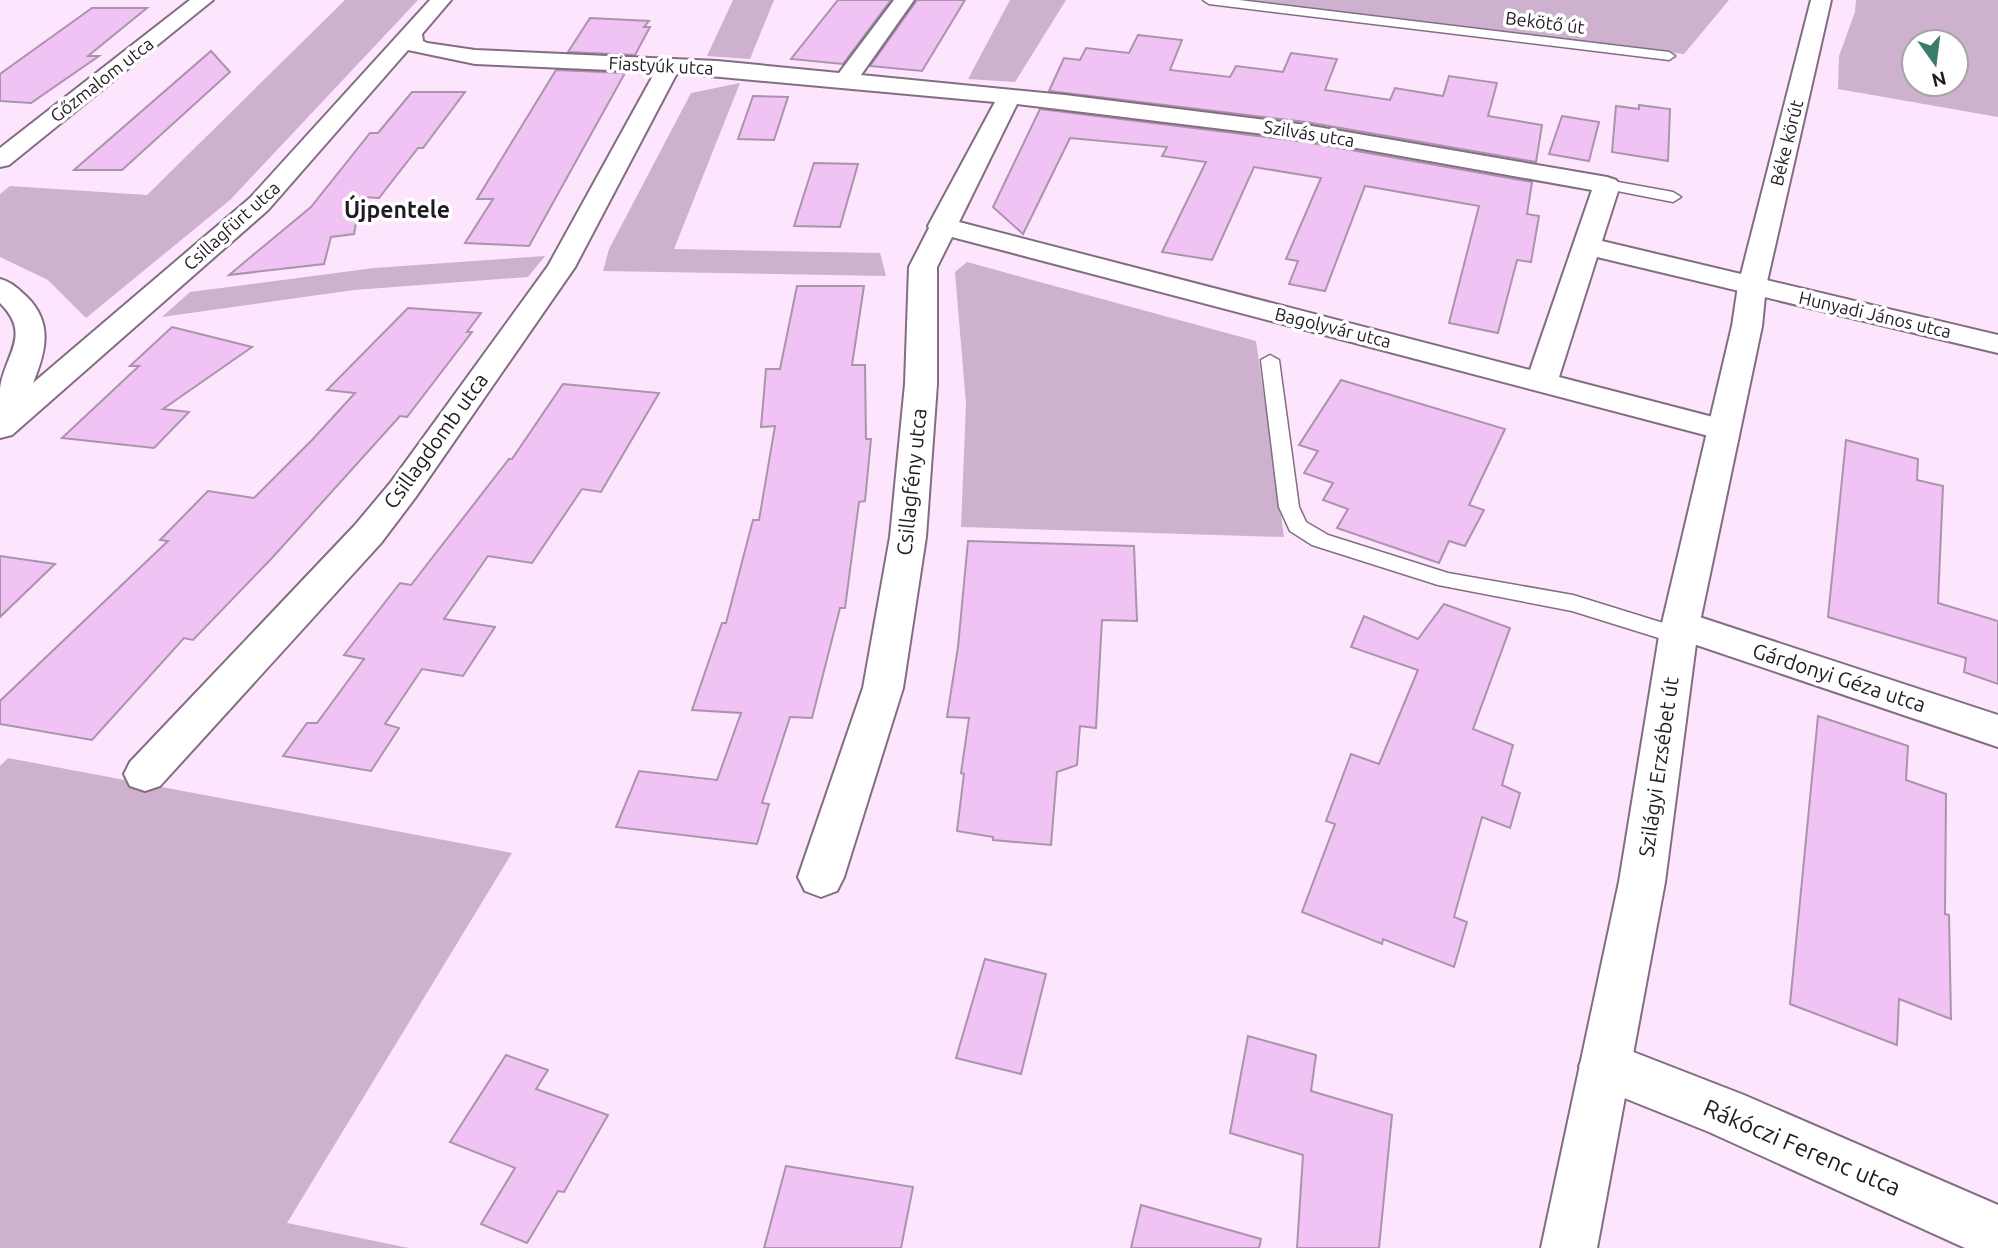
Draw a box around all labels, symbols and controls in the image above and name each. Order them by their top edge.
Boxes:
street label: Bekötő út [1504,7,1586,37]
north arrow [1900,28,1970,98]
street label: Gőzmalom utca [46,33,157,126]
street label: Fiastyúk utca [608,52,714,78]
text: N [1930,67,1949,92]
street label: Béke körút [1766,98,1806,188]
street label: Szilvás utca [1262,116,1356,150]
street label: Csillagfürt utca [179,177,283,274]
district label: Újpentele [344,194,450,222]
street label: Hunyadi János utca [1797,287,1953,341]
street label: Bagolyvár utca [1273,303,1393,351]
street label: Csillagdomb utca [378,368,492,513]
street label: Csillagfény utca [891,407,931,557]
street label: Gárdonyi Géza utca [1750,638,1929,716]
street label: Szilágyi Erzsébet út [1633,675,1683,858]
street label: Rákóczi Ferenc utca [1700,1094,1905,1201]

